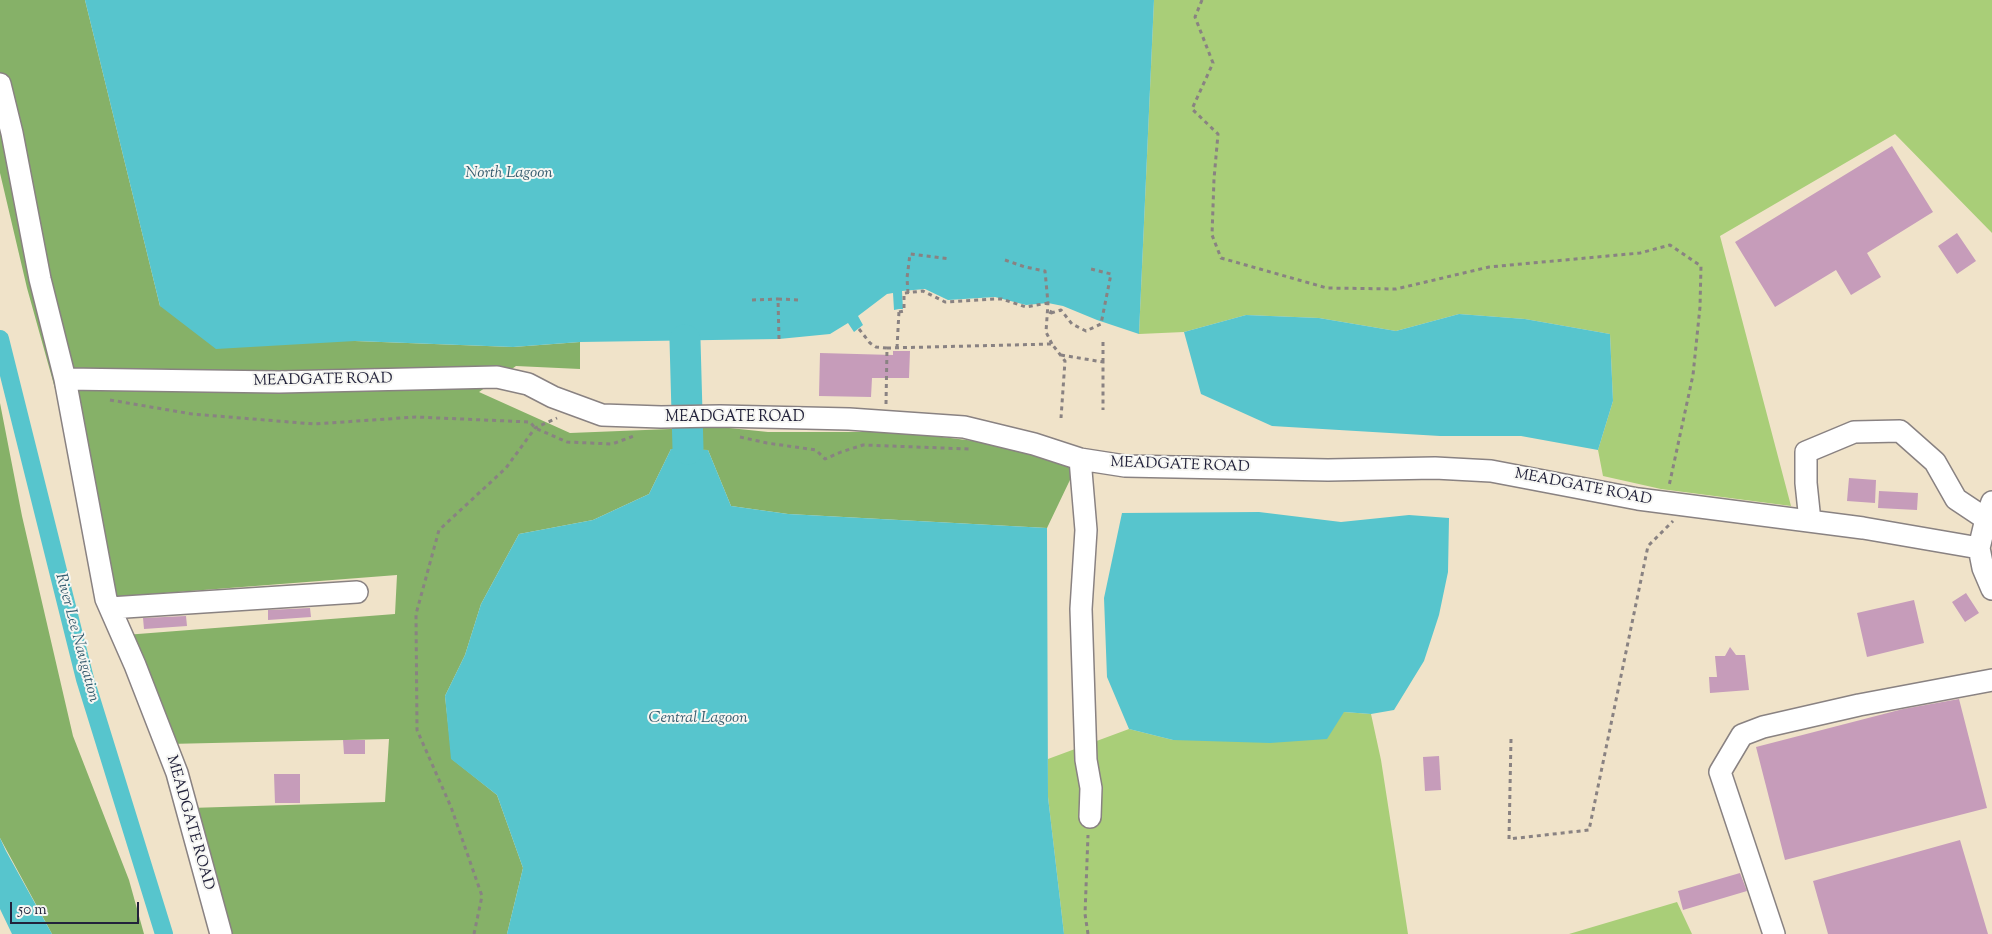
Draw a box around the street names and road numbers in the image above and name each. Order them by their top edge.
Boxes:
street label: MEADGATE ROAD [253,371,393,391]
street label: MEADGATE ROAD [665,409,805,427]
street label: MEADGATE ROAD [1110,455,1250,477]
street label: MEADGATE ROAD [1513,466,1653,510]
street label: MEADGATE ROAD [161,754,217,892]

